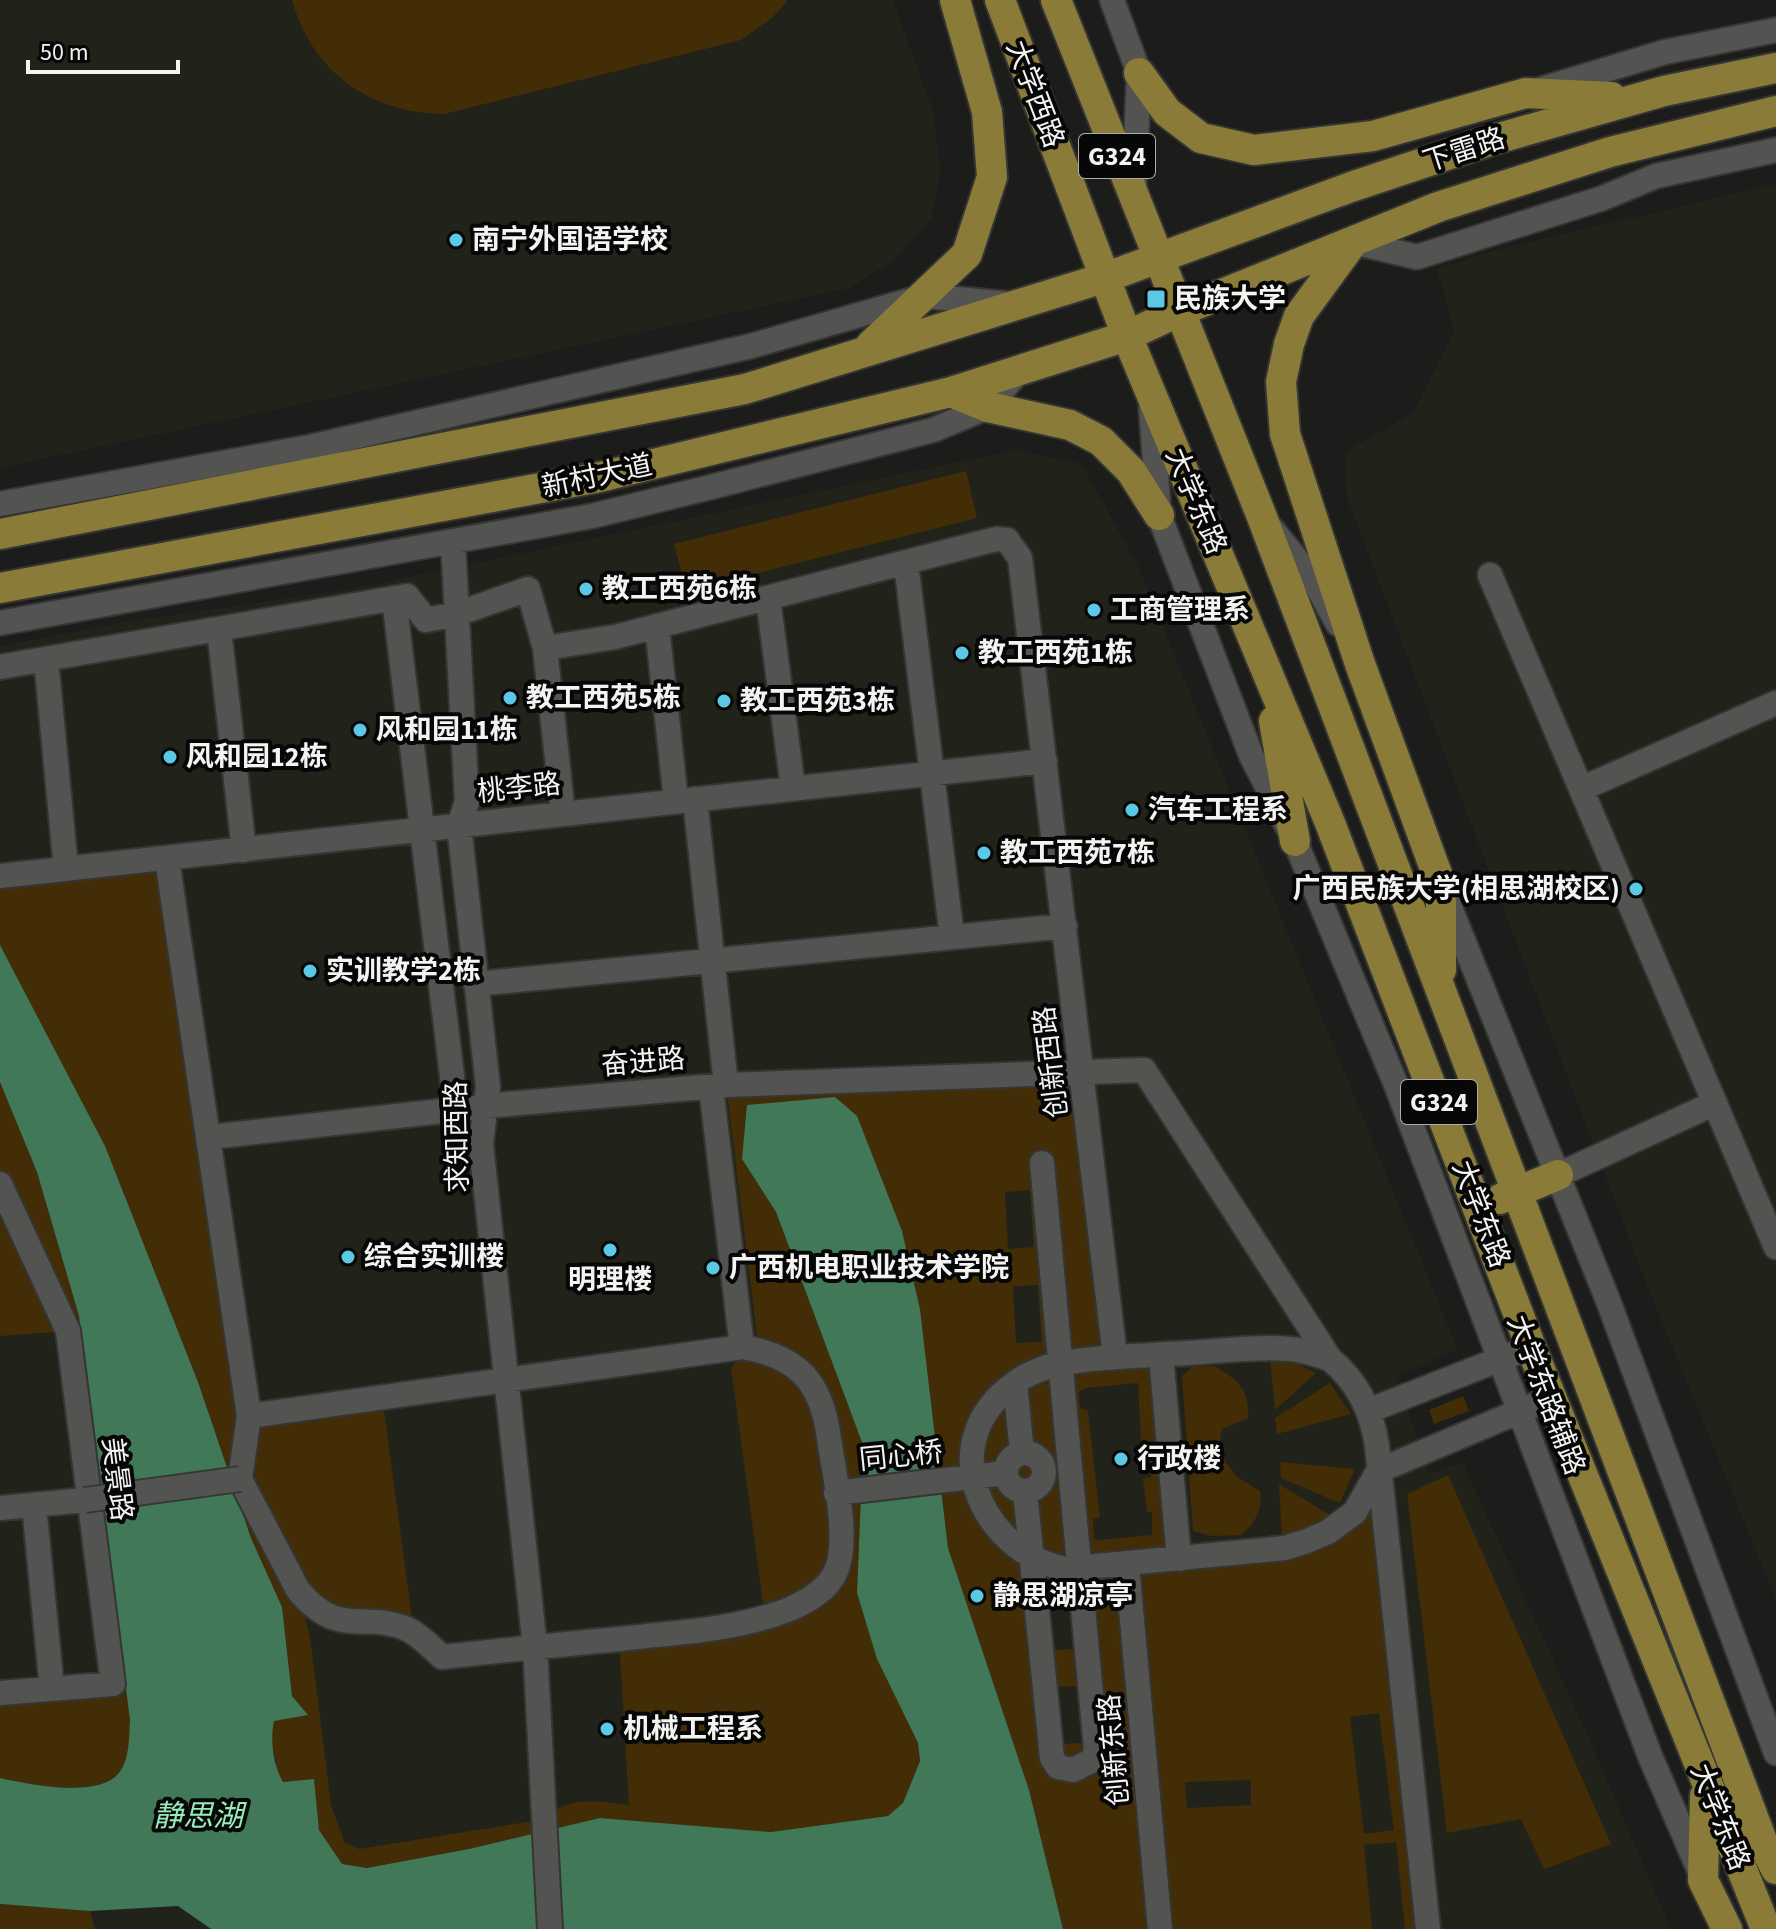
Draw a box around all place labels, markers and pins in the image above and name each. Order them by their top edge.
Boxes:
place label: 南宁外国语学校 [472,220,668,260]
marker: 南宁外国语学校 [447,231,465,249]
place label: 民族大学 [1174,279,1286,319]
marker: 民族大学 [1145,288,1167,310]
place label: 教工西苑6栋 [602,569,757,609]
marker: 教工西苑6栋 [577,580,595,598]
place label: 工商管理系 [1110,590,1250,630]
marker: 工商管理系 [1085,601,1103,619]
place label: 教工西苑1栋 [978,633,1133,673]
marker: 教工西苑1栋 [953,644,971,662]
place label: 教工西苑5栋 [526,678,681,718]
place label: 教工西苑3栋 [740,681,895,721]
marker: 教工西苑5栋 [501,689,519,707]
marker: 教工西苑3栋 [715,692,733,710]
place label: 风和园11栋 [376,710,518,750]
marker: 风和园11栋 [351,721,369,739]
place label: 风和园12栋 [186,737,328,777]
marker: 风和园12栋 [161,748,179,766]
place label: 汽车工程系 [1148,790,1288,830]
marker: 汽车工程系 [1123,801,1141,819]
place label: 教工西苑7栋 [1000,833,1155,873]
marker: 教工西苑7栋 [975,844,993,862]
place label: 广西民族大学(相思湖校区) [1293,869,1620,909]
marker: 广西民族大学(相思湖校区) [1627,880,1645,898]
place label: 实训教学2栋 [326,951,481,991]
marker: 实训教学2栋 [301,962,319,980]
place label: 综合实训楼 [364,1237,504,1277]
marker: 明理楼 [601,1241,619,1259]
marker: 综合实训楼 [339,1248,357,1266]
place label: 广西机电职业技术学院 [729,1248,1009,1288]
marker: 广西机电职业技术学院 [704,1259,722,1277]
place label: 明理楼 [568,1260,652,1300]
place label: 行政楼 [1137,1439,1221,1479]
marker: 行政楼 [1112,1450,1130,1468]
place label: 静思湖凉亭 [993,1576,1133,1616]
marker: 静思湖凉亭 [968,1587,986,1605]
place label: 机械工程系 [623,1709,763,1749]
marker: 机械工程系 [598,1720,616,1738]

